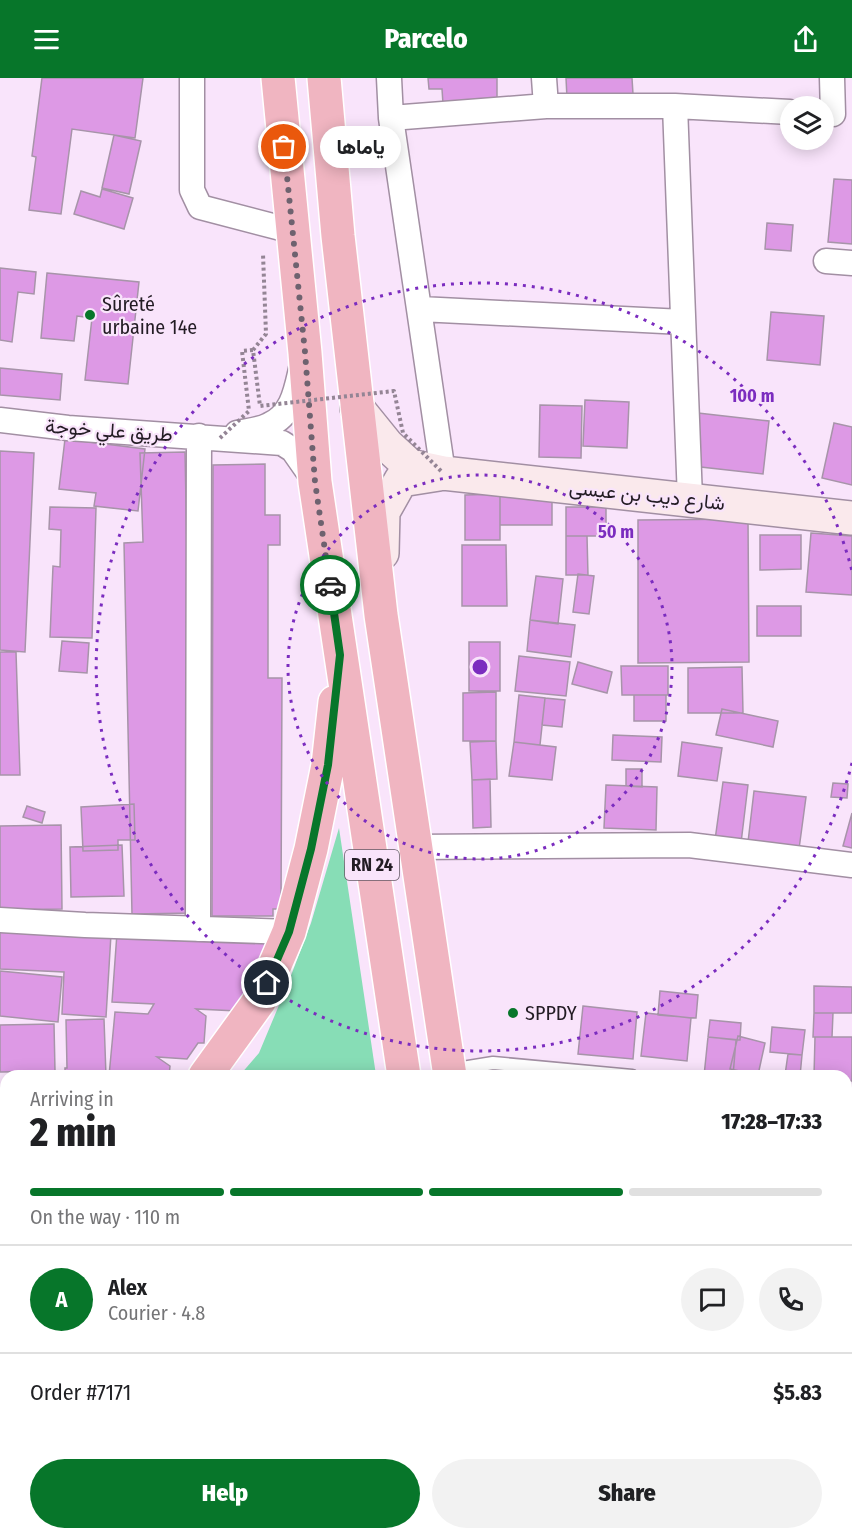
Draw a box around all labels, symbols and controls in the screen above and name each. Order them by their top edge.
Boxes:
icon: menu [30,23,63,56]
text: Parcelo [384,23,468,55]
icon: share [789,23,822,56]
map controls [780,96,834,150]
button: layers [780,96,834,150]
pin [258,121,309,172]
callout: ياماها [320,126,401,168]
icon: bag [267,130,300,163]
text: ياماها [336,135,385,159]
place label: Sûreté urbaine 14e [102,292,197,339]
marker: Sûreté urbaine 14e [83,308,97,322]
text: 100 m [730,385,774,407]
street label: طريق علي خوجة [44,414,174,451]
street label: شارع ديب بن عيسى [568,475,726,517]
text: 50 m [598,521,634,543]
courier [300,555,360,615]
icon: car [314,569,347,602]
centre of rings [470,657,490,677]
road number: RN 24 [345,850,399,880]
pin [241,957,292,1008]
icon: home [250,966,283,999]
place label: SPPDY [525,1001,577,1025]
marker: SPPDY [506,1006,520,1020]
text: Arriving in [30,1087,114,1111]
text: 17:28–17:33 [721,1108,822,1135]
text: 2 min [30,1110,116,1156]
text: On the way · 110 m [30,1205,180,1229]
button: chat [681,1268,744,1331]
button: phone [759,1268,822,1331]
text: Alex [108,1274,147,1301]
text: A [56,1286,67,1313]
text: Courier · 4.8 [108,1301,205,1325]
text: Order #7171 [30,1379,131,1406]
text: $5.83 [773,1379,822,1406]
button: Help [30,1459,420,1528]
button: Share [432,1459,822,1528]

